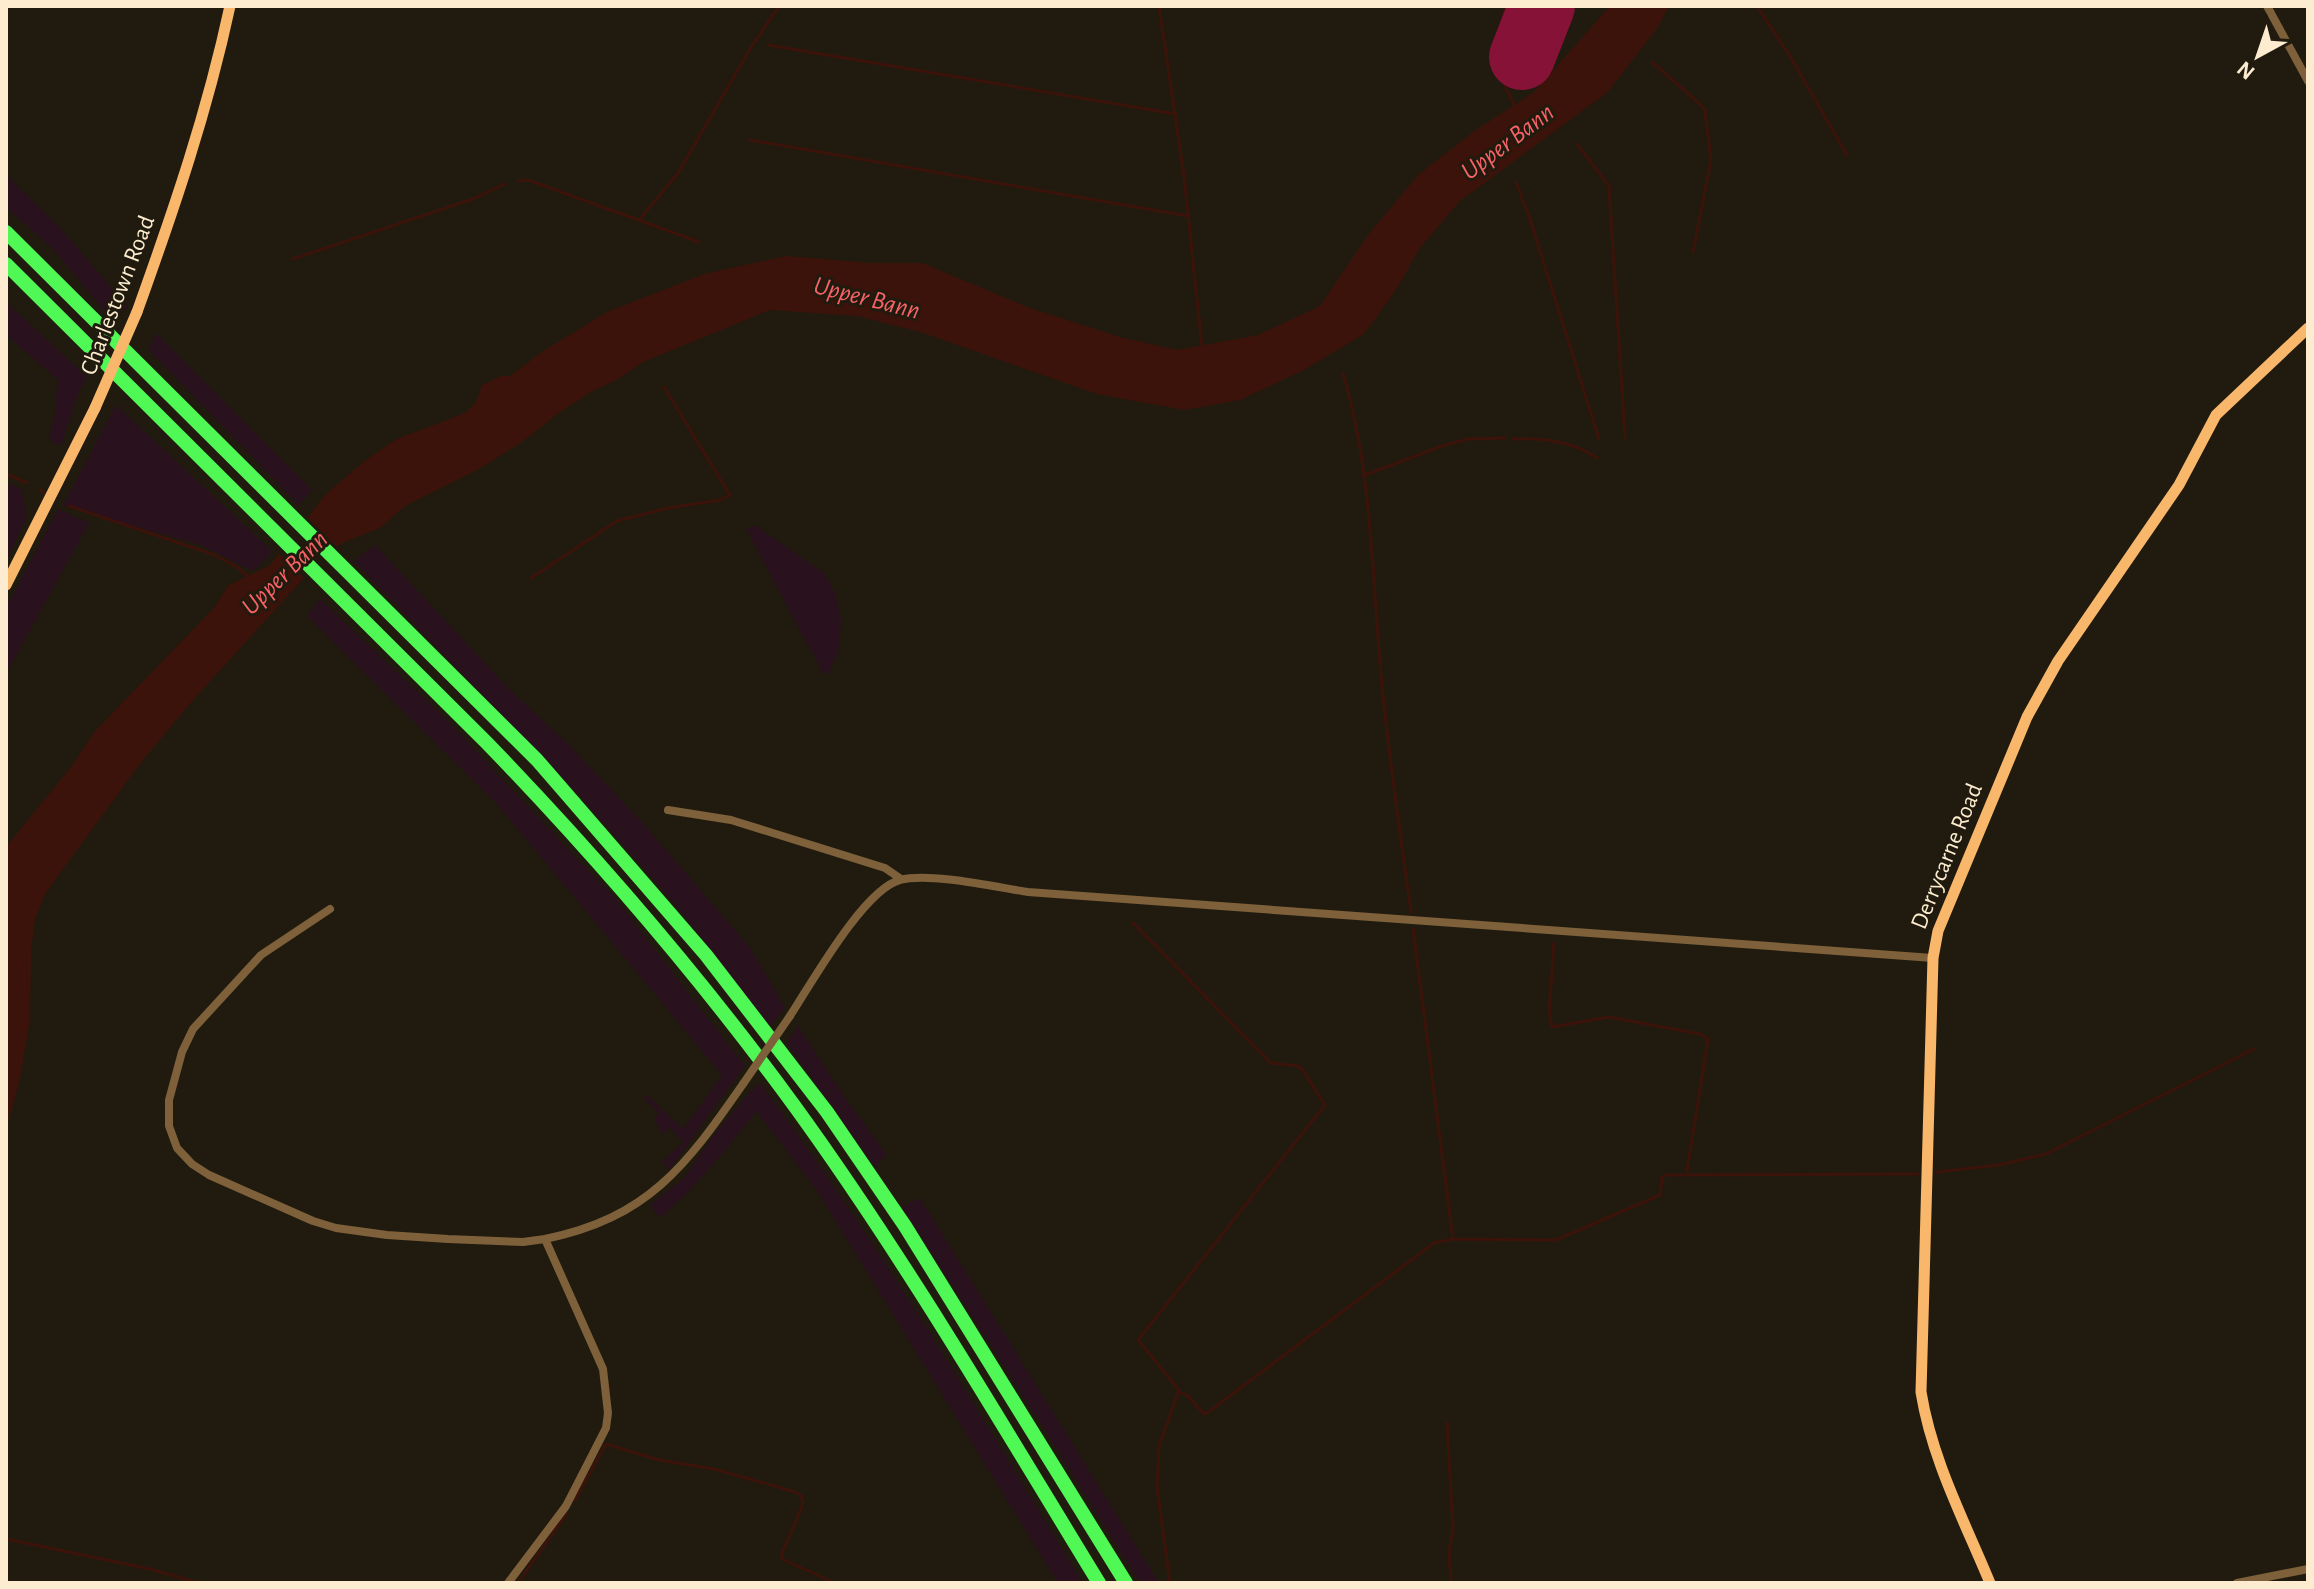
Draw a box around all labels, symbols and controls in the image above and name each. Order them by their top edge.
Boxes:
north arrow [2218,16,2298,96]
text: N [2233,57,2259,84]
water label: Upper Bann [1456,99,1559,185]
street label: Charlestown Road [77,212,159,378]
water label: Upper Bann [811,272,923,324]
water label: Upper Bann [237,526,333,620]
street label: Derrycarne Road [1907,780,1987,933]

